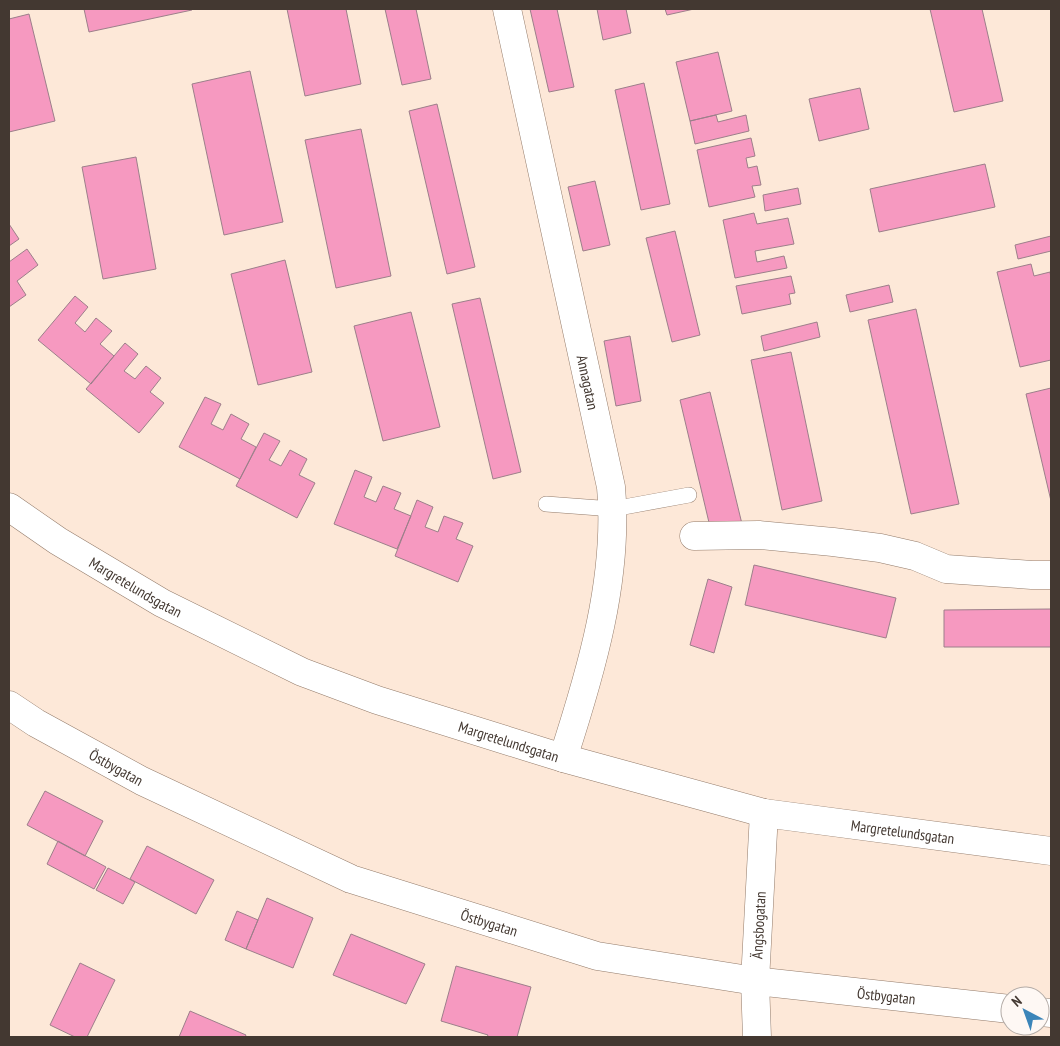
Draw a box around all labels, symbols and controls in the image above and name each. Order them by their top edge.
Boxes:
street label: Annagatan [573,353,603,411]
street label: Margretelundsgatan [86,552,185,621]
street label: Margretelundsgatan [456,717,561,766]
street label: Östbygatan [86,745,147,789]
street label: Margretelundsgatan [850,815,956,848]
street label: Ängsbogatan [747,891,769,959]
street label: Östbygatan [458,904,520,940]
street label: Östbygatan [856,983,917,1008]
north arrow [1000,986,1050,1036]
text: N [1008,992,1025,1010]

